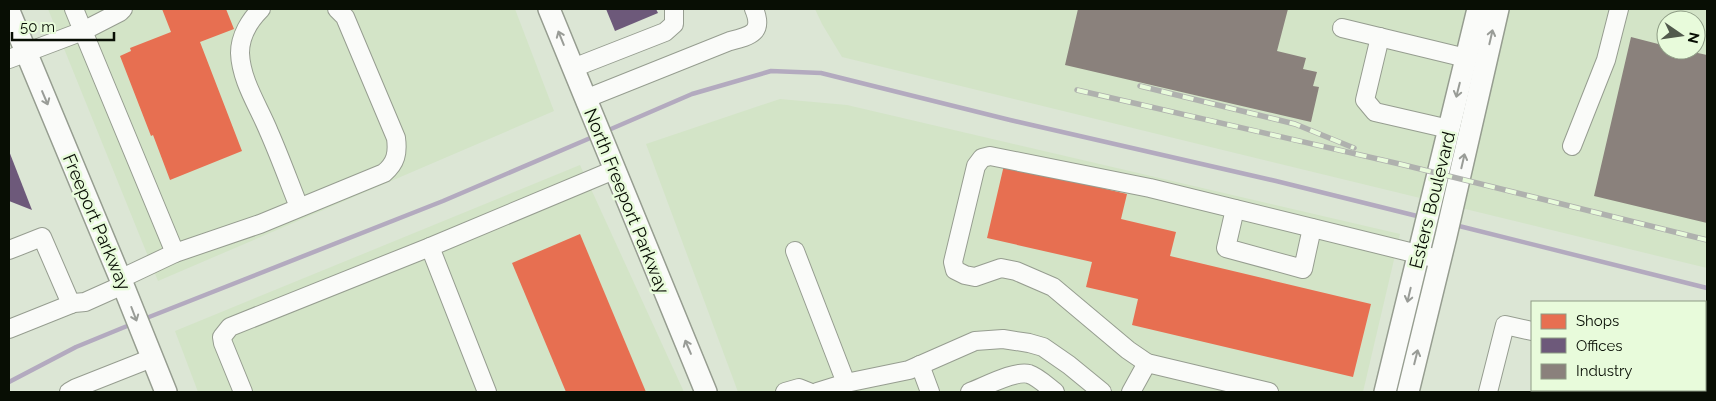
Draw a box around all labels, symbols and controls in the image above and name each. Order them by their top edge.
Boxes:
scale bar [12,10,115,42]
north arrow [1656,10,1706,60]
text: 50 m [20,18,55,36]
one-way arrow [1487,30,1496,46]
one-way arrow [555,31,565,46]
text: N [1685,31,1703,45]
one-way arrow [1453,82,1463,98]
one-way arrow [41,90,50,105]
street label: North Freeport Parkway [580,105,674,297]
street label: Esters Boulevard [1405,129,1459,271]
street label: Freeport Parkway [59,151,135,294]
one-way arrow [1459,153,1468,169]
one-way arrow [1404,287,1413,303]
legend [1531,301,1706,391]
one-way arrow [130,306,139,321]
text: Shops [1576,312,1619,330]
text: Offices [1576,337,1623,355]
one-way arrow [683,340,692,355]
one-way arrow [1412,349,1422,365]
text: Industry [1576,362,1632,380]

